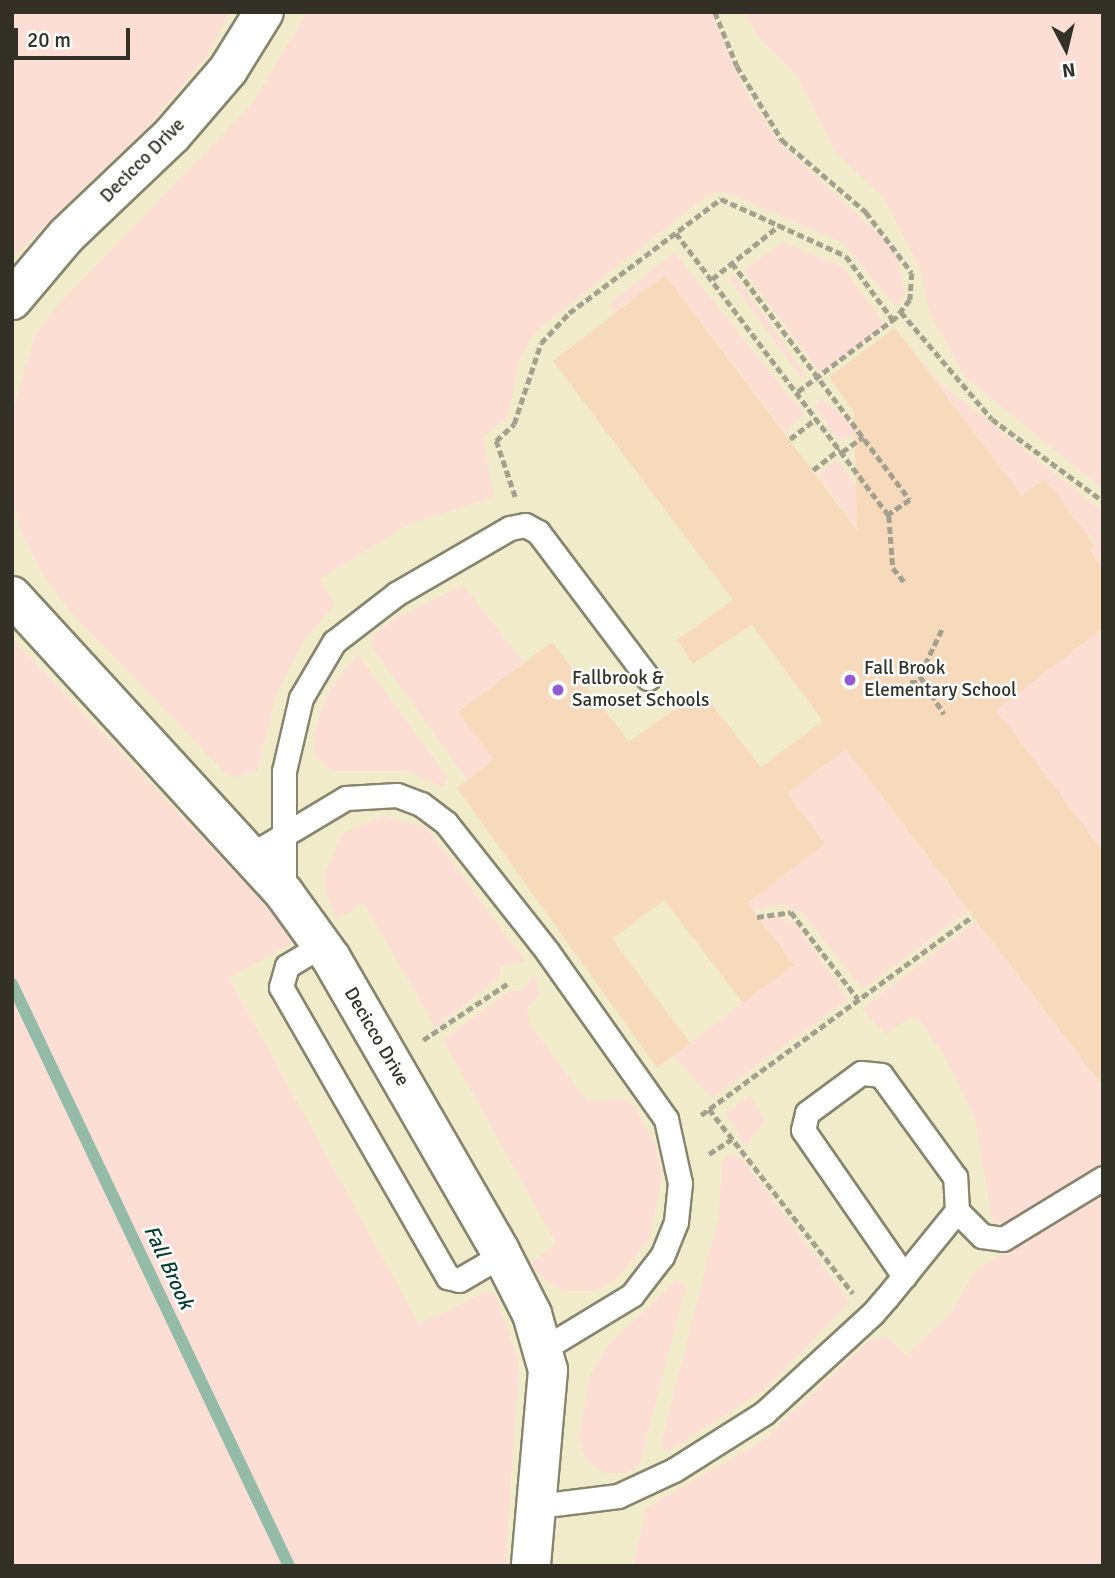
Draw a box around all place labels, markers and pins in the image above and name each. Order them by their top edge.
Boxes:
place label: Fall Brook Elementary School [864,658,1017,702]
place label: Fallbrook & Samoset Schools [572,668,709,712]
marker: Fall Brook Elementary School [842,672,858,688]
marker: Fallbrook & Samoset Schools [550,682,566,698]

